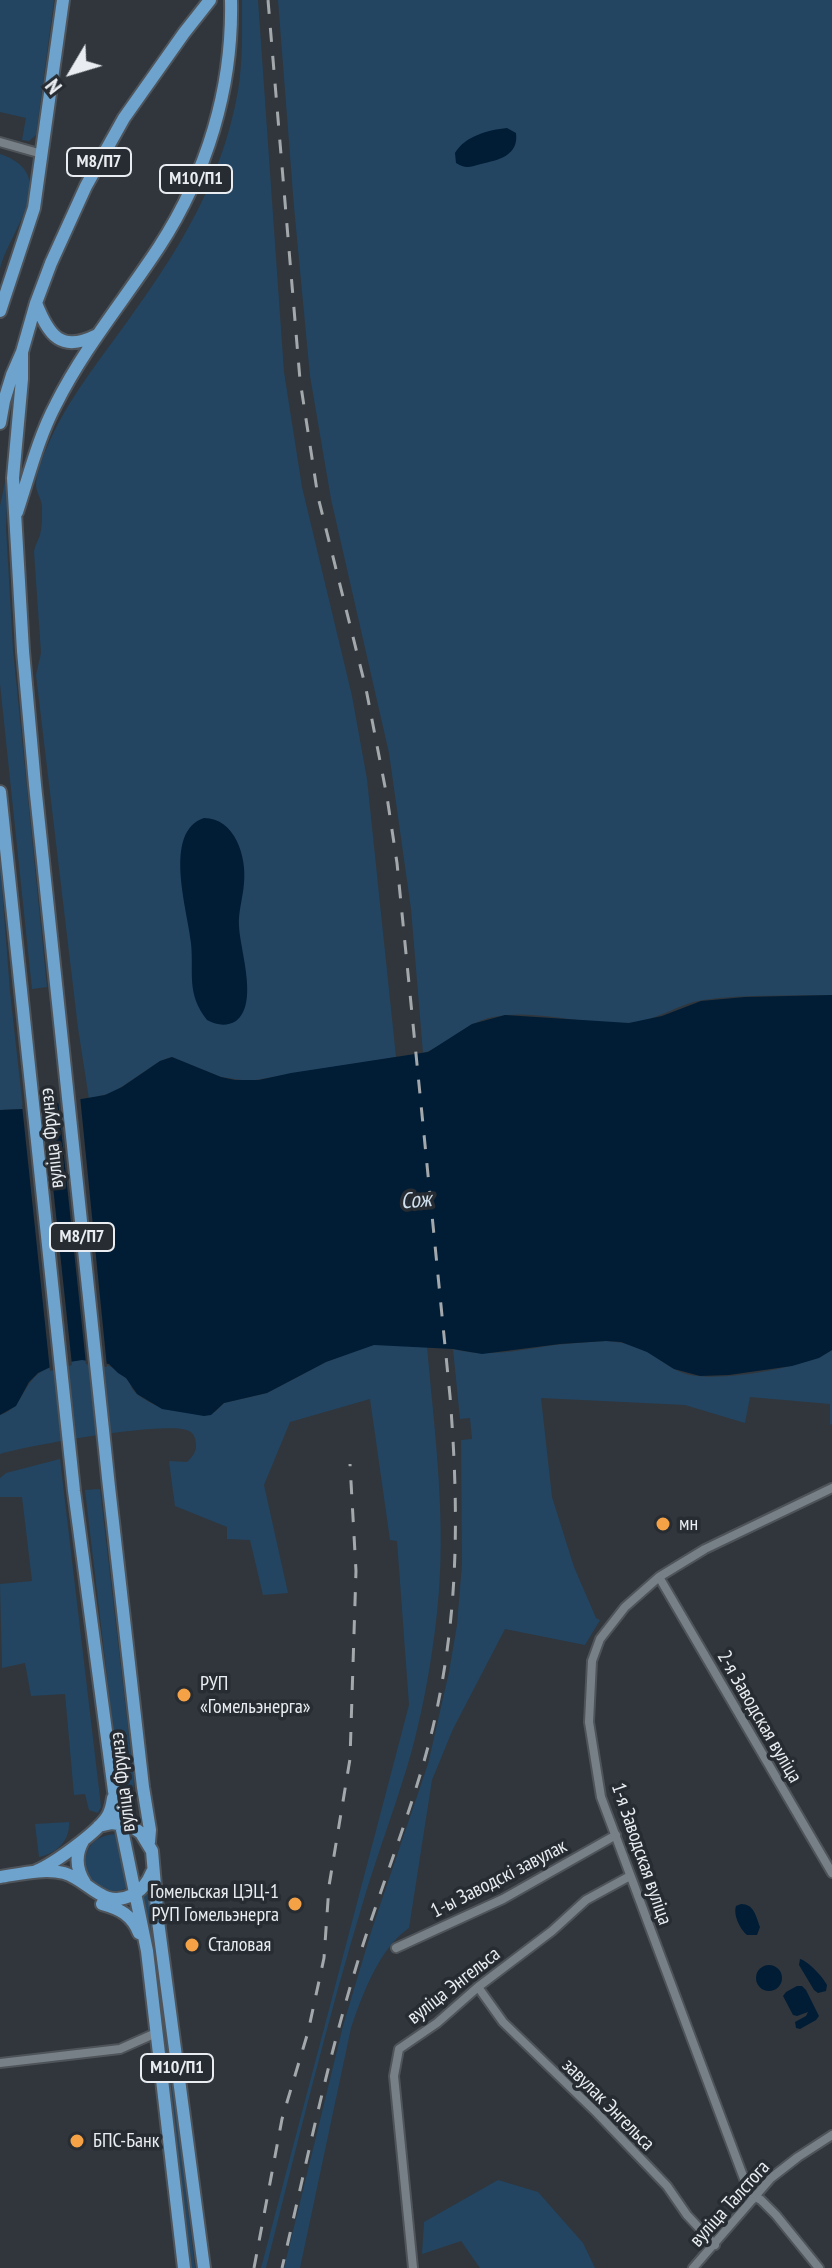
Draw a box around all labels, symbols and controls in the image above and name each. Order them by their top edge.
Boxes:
north arrow [32,32,112,112]
text: N [38,73,68,100]
road number: М8/П7 [67,148,131,176]
road number: М10/П1 [160,165,232,193]
street label: вуліца Фрунзэ [35,1087,69,1189]
water label: Сож [400,1187,432,1215]
road number: М8/П7 [50,1223,114,1251]
place label: мн [679,1512,698,1536]
marker: мн [654,1515,672,1533]
street label: 2-я Заводская вуліца [711,1647,807,1787]
place label: РУП «Гомельэнерга» [200,1672,310,1719]
marker: РУП «Гомельэнерга» [175,1686,193,1704]
street label: вуліца Фрунзэ [105,1731,141,1833]
street label: 1-я Заводская вуліца [605,1780,677,1928]
street label: 1-ы Заводскі завулак [427,1834,571,1924]
place label: Гомельская ЦЭЦ-1 РУП Гомельэнерга [150,1880,279,1927]
marker: Гомельская ЦЭЦ-1 РУП Гомельэнерга [286,1895,304,1913]
place label: Сталовая [208,1933,271,1957]
marker: Сталовая [183,1936,201,1954]
street label: вуліца Энгельса [403,1942,505,2030]
road number: М10/П1 [141,2054,213,2082]
street label: завулак Энгельса [557,2054,659,2156]
place label: БПС-Банк [93,2129,159,2153]
marker: БПС-Банк [68,2132,86,2150]
street label: вуліца Талстога [685,2156,775,2252]

